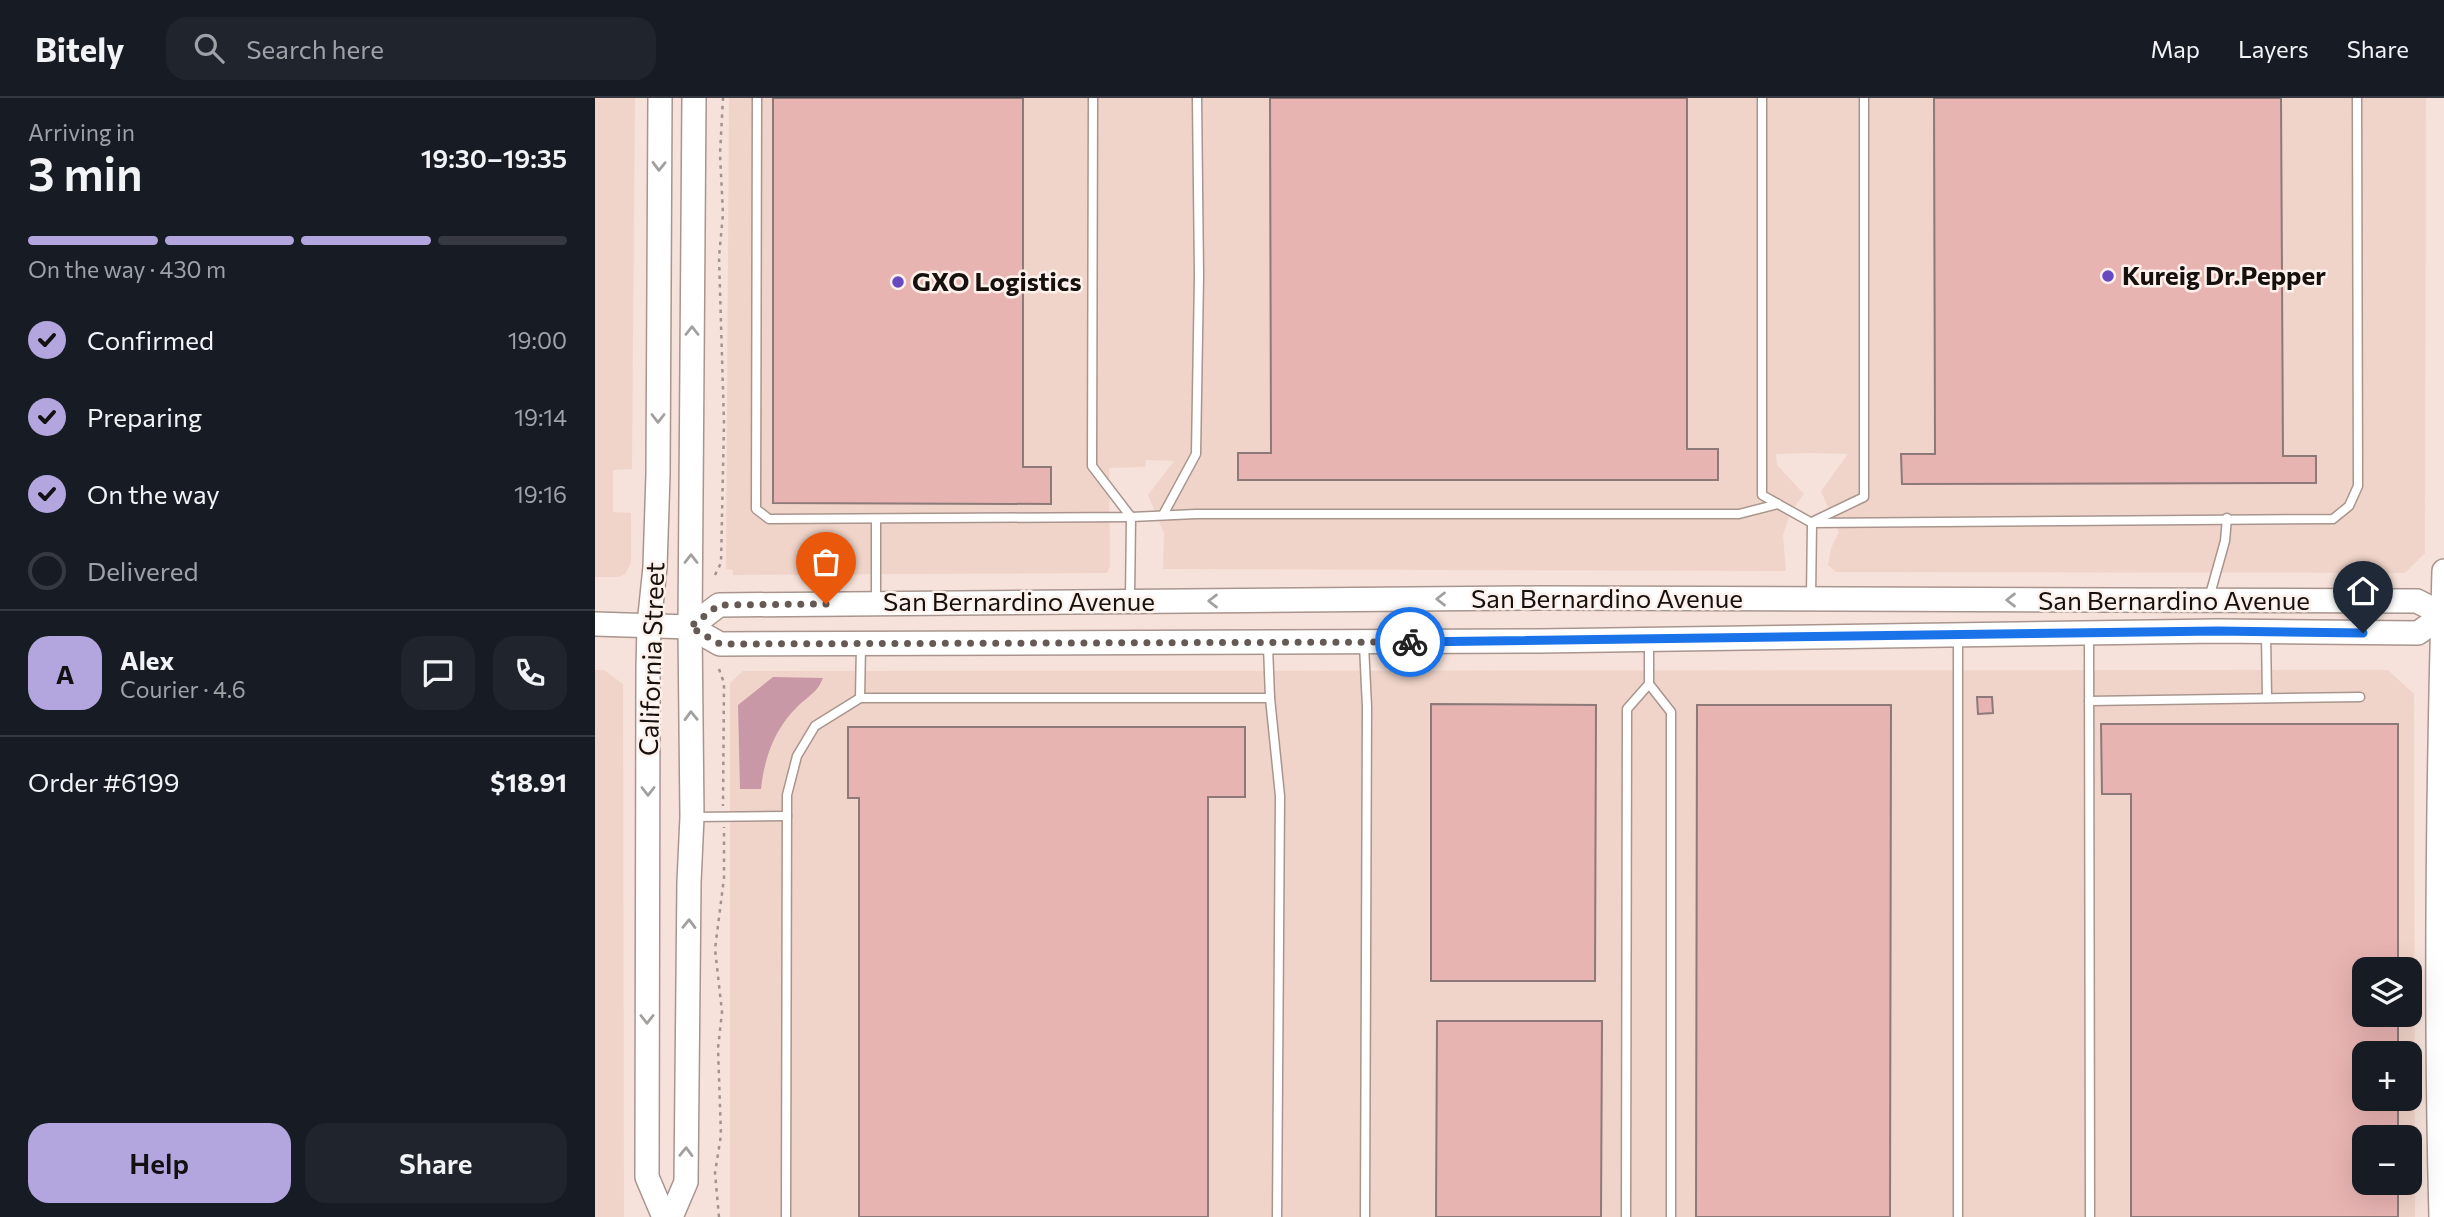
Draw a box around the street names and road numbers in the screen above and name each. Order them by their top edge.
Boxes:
street label: California Street [632,562,669,756]
street label: San Bernardino Avenue [1471,582,1743,613]
street label: San Bernardino Avenue [2038,584,2310,615]
street label: San Bernardino Avenue [883,585,1155,616]

